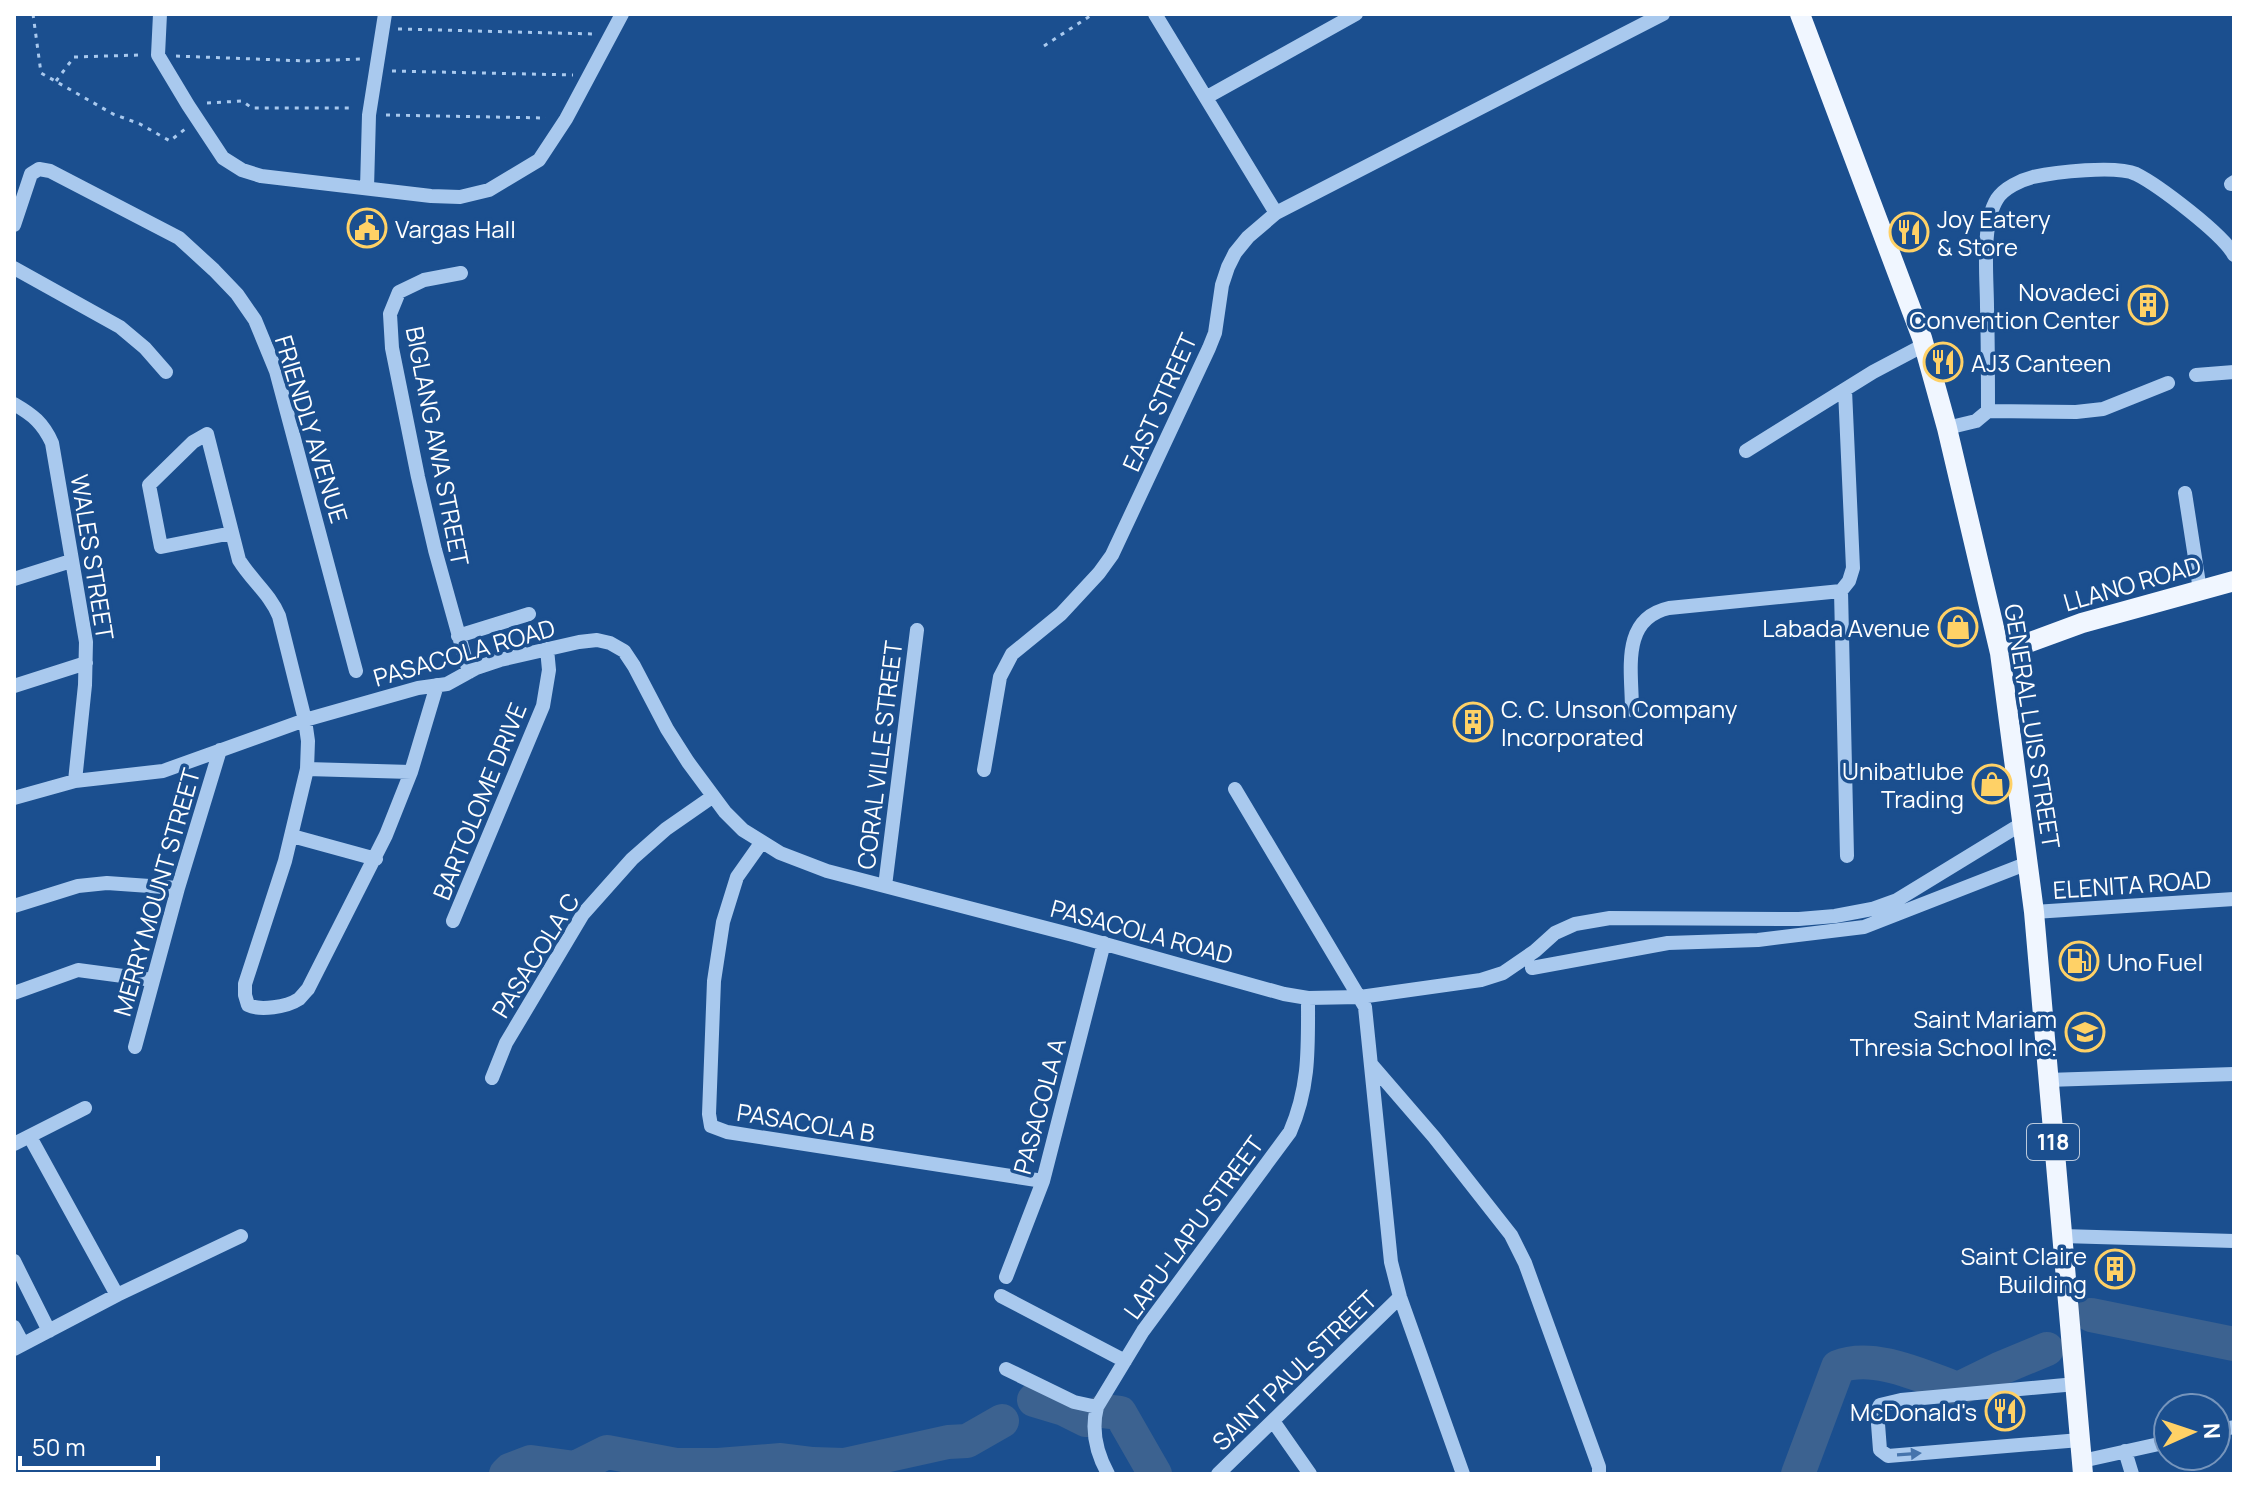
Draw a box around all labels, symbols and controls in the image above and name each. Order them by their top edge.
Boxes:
place label: Joy Eatery & Store [1937,202,2051,263]
public building icon: Vargas Hall [346,207,388,249]
restaurant icon: Joy Eatery & Store [1888,211,1930,253]
place label: Vargas Hall [395,212,516,245]
place label: Novadeci Convention Center [1909,275,2120,336]
building icon: Novadeci Convention Center [2127,284,2169,326]
street label: BIGLANG AWA STREET [399,324,478,569]
street label: EAST STREET [1114,327,1204,476]
street label: FRIENDLY AVENUE [268,331,356,527]
restaurant icon: AJ3 Canteen [1922,341,1964,383]
place label: AJ3 Canteen [1971,346,2111,379]
street label: WALES STREET [64,472,122,643]
street label: LLANO ROAD [2059,548,2205,618]
street label: GENERAL LUIS STREET [1997,601,2069,851]
shop icon: Labada Avenue [1937,606,1979,648]
street label: PASACOLA ROAD [369,610,559,694]
place label: Labada Avenue [1762,611,1930,644]
street label: CORAL VILLE STREET [849,638,909,871]
place label: C. C. Unson Company Incorporated [1501,692,1738,753]
street label: BARTOLOME DRIVE [424,698,534,904]
building icon: C. C. Unson Company Incorporated [1452,701,1494,743]
place label: Unibatlube Trading [1842,754,1964,815]
shop icon: Unibatlube Trading [1971,763,2013,805]
street label: MERRY MOUNT STREET [105,764,207,1020]
street label: ELENITA ROAD [2052,862,2212,906]
street label: PASACOLA C [484,886,586,1024]
street label: PASACOLA ROAD [1047,891,1237,971]
fuel station icon: Uno Fuel [2058,940,2100,982]
place label: Uno Fuel [2107,945,2203,978]
place label: Saint Mariam Thresia School Inc. [1850,1002,2057,1063]
school or university icon: Saint Mariam Thresia School Inc. [2064,1011,2106,1053]
street label: PASACOLA A [1005,1034,1073,1178]
street label: PASACOLA B [735,1095,877,1149]
road number: 118 [2027,1124,2079,1160]
street label: LAPU-LAPU STREET [1115,1128,1271,1325]
place label: Saint Claire Building [1960,1239,2087,1300]
building icon: Saint Claire Building [2094,1248,2136,1290]
street label: SAINT PAUL STREET [1204,1282,1384,1457]
restaurant icon: McDonald's [1984,1390,2026,1432]
north arrow [2152,1392,2232,1472]
place label: McDonald's [1850,1395,1977,1428]
scale bar [20,1420,158,1470]
text: N [2197,1422,2227,1440]
text: 50 m [32,1430,86,1463]
one-way arrow [1897,1447,1922,1460]

